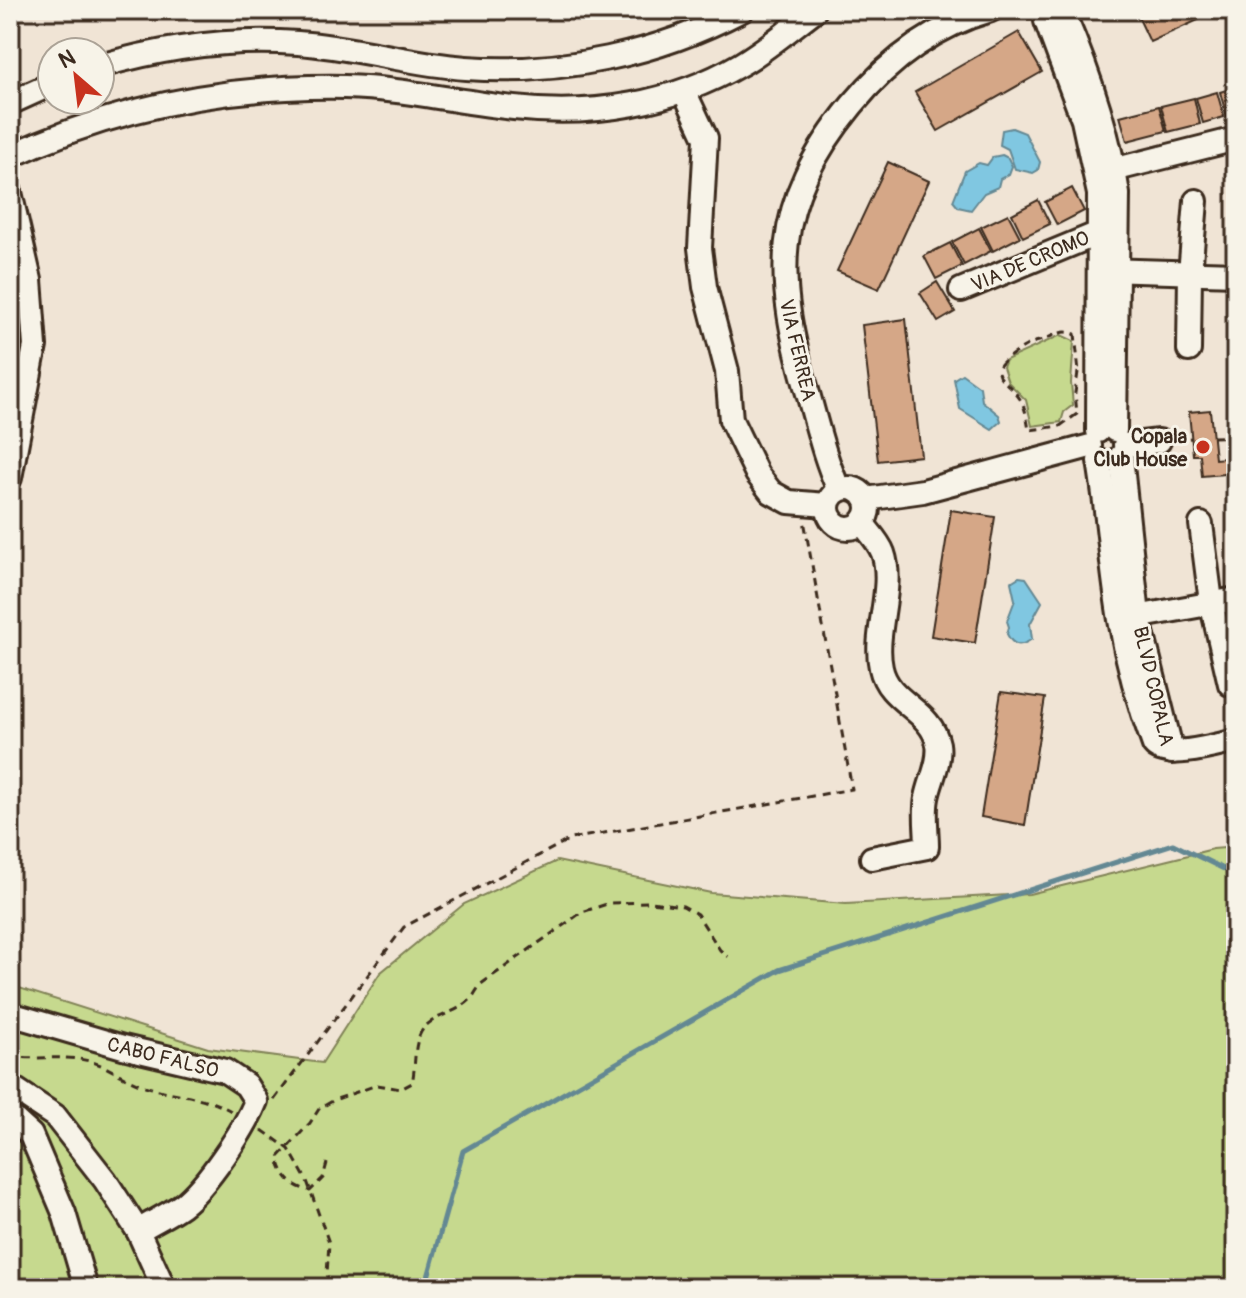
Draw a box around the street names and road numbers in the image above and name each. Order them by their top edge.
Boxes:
street label: VIA DE CROMO [967,225,1093,298]
street label: VIA FERREA [774,297,821,404]
street label: BLVD COPALA [1128,624,1179,748]
street label: CABO FALSO [105,1032,221,1083]

